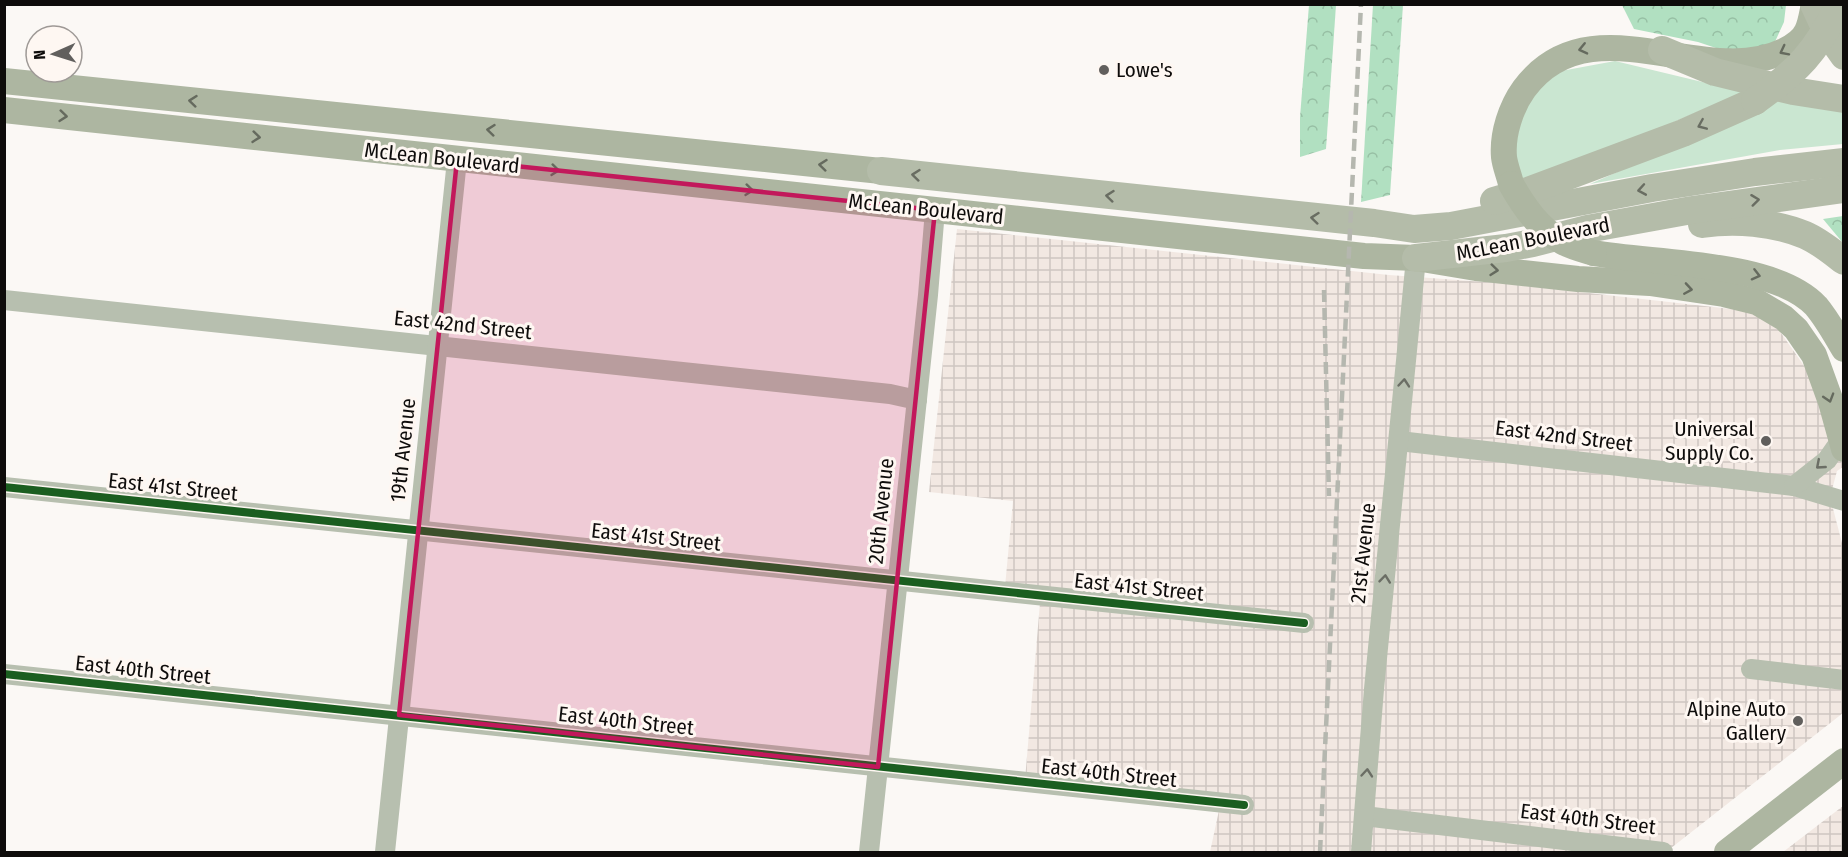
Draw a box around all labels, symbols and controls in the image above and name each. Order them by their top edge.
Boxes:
north arrow [24,24,84,84]
one-way arrow [1578,41,1588,54]
one-way arrow [1780,44,1790,55]
text: N [30,49,49,60]
place label: Lowe's [1116,57,1173,83]
marker: Lowe's [1097,63,1111,77]
one-way arrow [188,95,197,107]
one-way arrow [58,109,67,122]
one-way arrow [1697,118,1708,130]
one-way arrow [487,124,496,137]
one-way arrow [252,131,261,143]
street label: McLean Boulevard [363,137,521,179]
one-way arrow [818,159,827,172]
one-way arrow [550,163,559,176]
one-way arrow [912,169,921,182]
one-way arrow [744,183,753,196]
one-way arrow [1638,183,1648,196]
street label: McLean Boulevard [847,188,1005,230]
one-way arrow [1106,190,1115,203]
one-way arrow [1751,194,1760,207]
street label: McLean Boulevard [1454,211,1612,267]
one-way arrow [1311,212,1320,225]
one-way arrow [1490,263,1499,276]
one-way arrow [1751,268,1761,281]
one-way arrow [1683,282,1693,295]
street label: East 42nd Street [393,305,533,345]
one-way arrow [1397,378,1410,387]
one-way arrow [1822,392,1835,403]
street label: 19th Avenue [385,397,421,503]
street label: East 42nd Street [1494,415,1634,457]
place label: Universal Supply Co. [1665,416,1754,466]
marker: Universal Supply Co. [1759,434,1773,448]
street label: 20th Avenue [863,457,899,565]
one-way arrow [1816,458,1827,469]
street label: East 41st Street [107,467,239,507]
street label: 21st Avenue [1345,501,1381,605]
street label: East 41st Street [590,517,722,557]
street label: East 41st Street [1073,567,1205,607]
one-way arrow [1378,575,1391,584]
street label: East 40th Street [74,650,212,690]
place label: Alpine Auto Gallery [1687,696,1787,746]
street label: East 40th Street [557,701,695,741]
marker: Alpine Auto Gallery [1791,714,1805,728]
street label: East 40th Street [1040,753,1178,793]
one-way arrow [1360,769,1373,778]
street label: East 40th Street [1519,798,1657,840]

